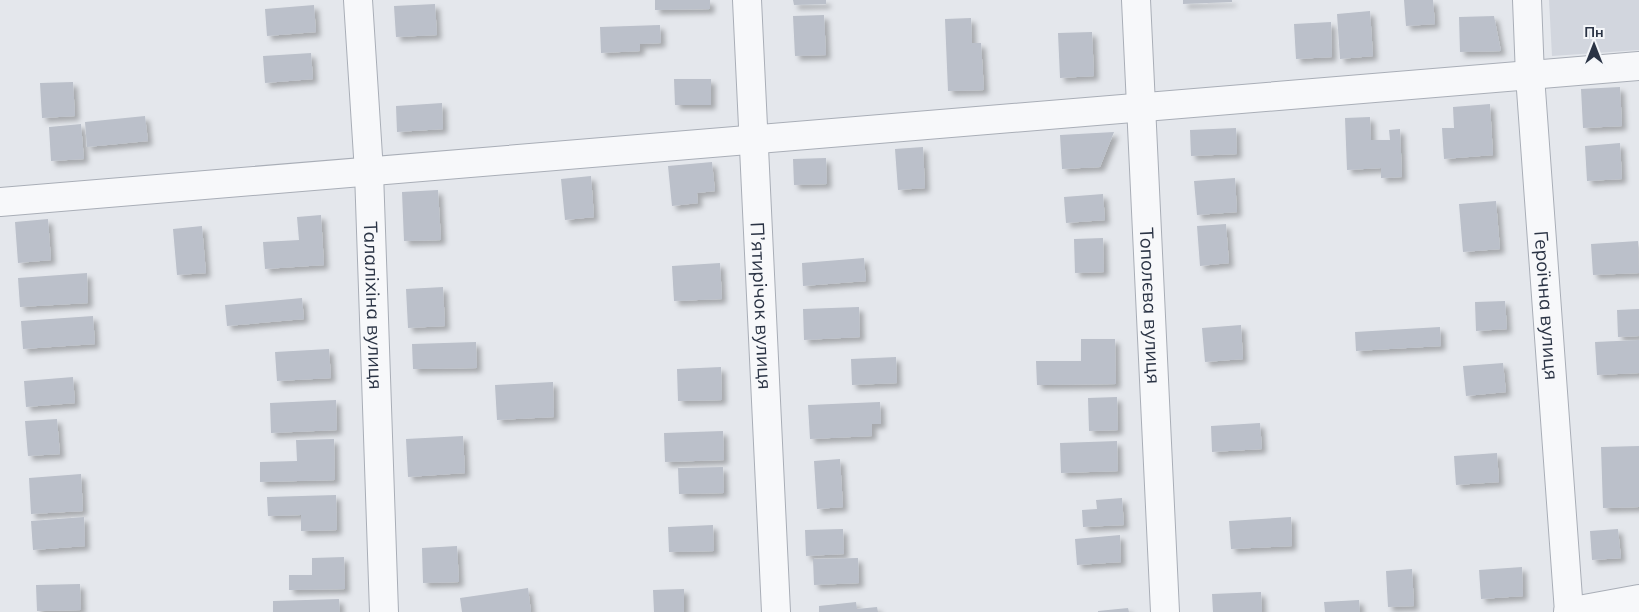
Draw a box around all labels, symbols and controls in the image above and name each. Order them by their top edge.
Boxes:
north arrow [1569,20,1619,70]
text: Пн [1584,23,1604,41]
street label: Талаліхіна вулиця [359,221,388,390]
street label: П’ятирічок вулиця [746,221,777,390]
street label: Тополєва вулиця [1135,227,1166,384]
street label: Героїчна вулиця [1529,230,1564,381]

